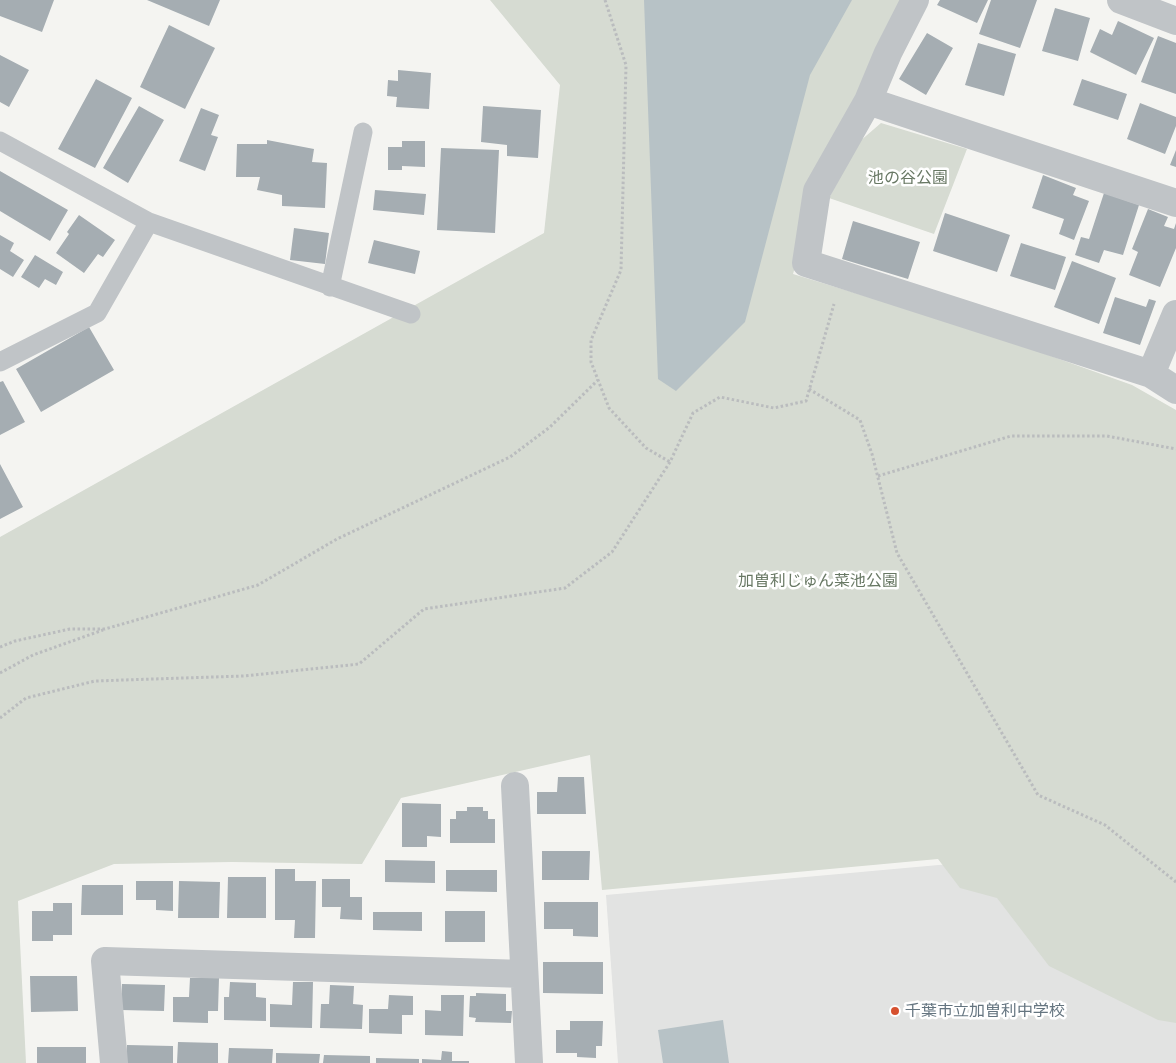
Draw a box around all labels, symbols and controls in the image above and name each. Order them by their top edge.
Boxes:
park label: 池の谷公園 [868,168,948,188]
park label: 加曽利じゅん菜池公園 [738,571,898,591]
place label: 千葉市立加曽利中学校 [905,1001,1065,1021]
marker: 千葉市立加曽利中学校 [889,1005,901,1017]

